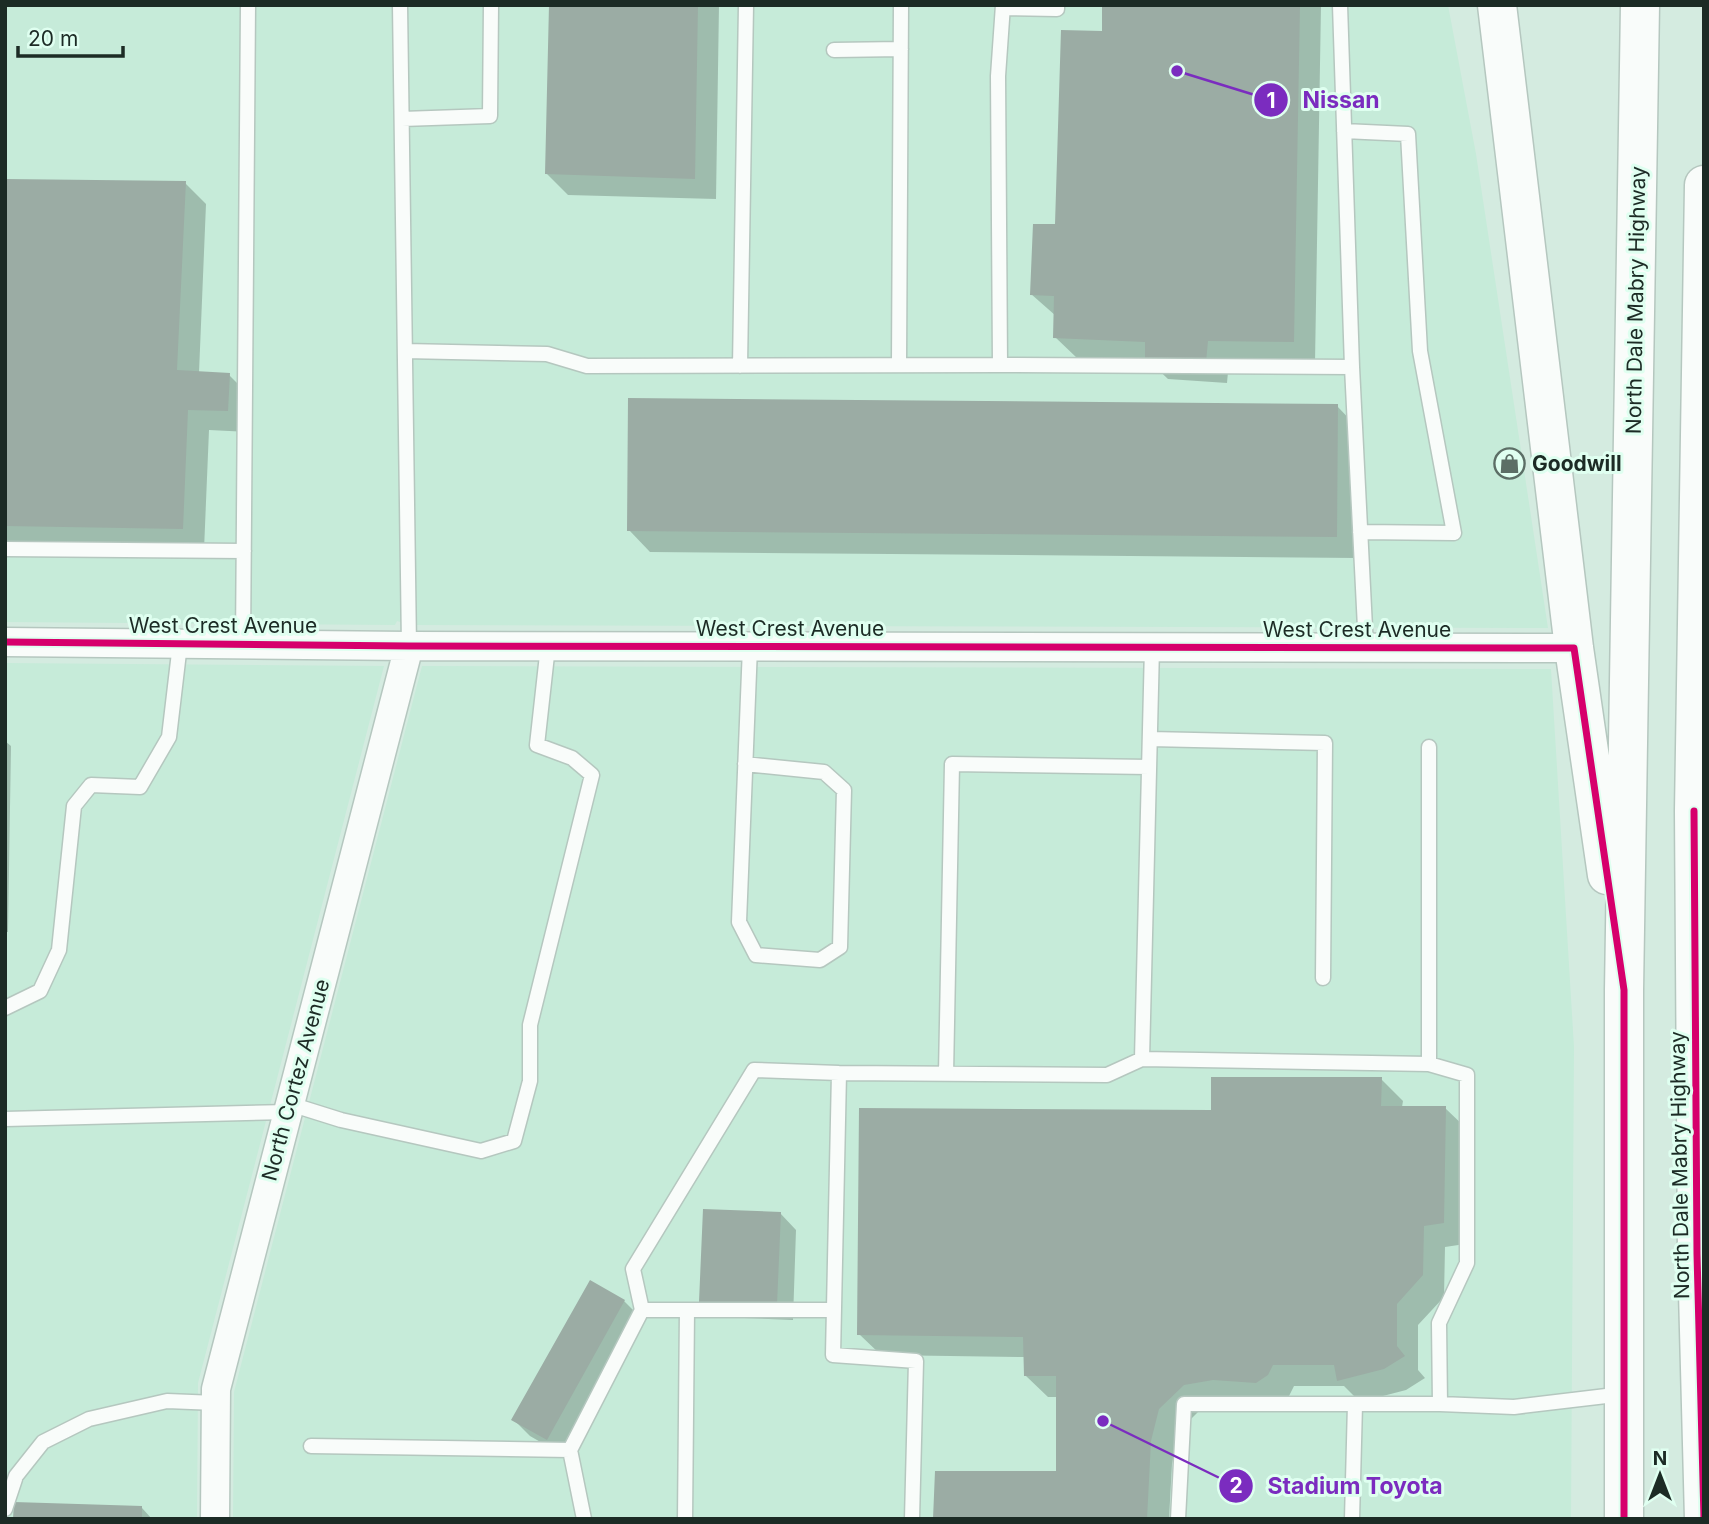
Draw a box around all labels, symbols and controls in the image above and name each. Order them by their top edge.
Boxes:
scale bar [18,14,122,58]
text: 20 m [28,26,78,51]
callout: Nissan [1253,78,1394,122]
text: Nissan [1302,86,1380,114]
text: 1 [1266,88,1276,113]
street label: North Dale Mabry Highway [1621,166,1650,434]
shop icon: Goodwill [1492,447,1526,481]
place label: Goodwill [1532,451,1622,476]
street label: West Crest Avenue [129,613,317,638]
street label: West Crest Avenue [696,616,884,641]
street label: West Crest Avenue [1263,617,1451,642]
street label: North Cortez Avenue [257,976,334,1184]
street label: North Dale Mabry Highway [1665,1031,1694,1299]
north arrow [1625,1440,1695,1510]
text: N [1653,1447,1667,1470]
callout: Stadium Toyota [1219,1464,1457,1508]
text: Stadium Toyota [1267,1472,1443,1500]
text: 2 [1229,1473,1243,1498]

